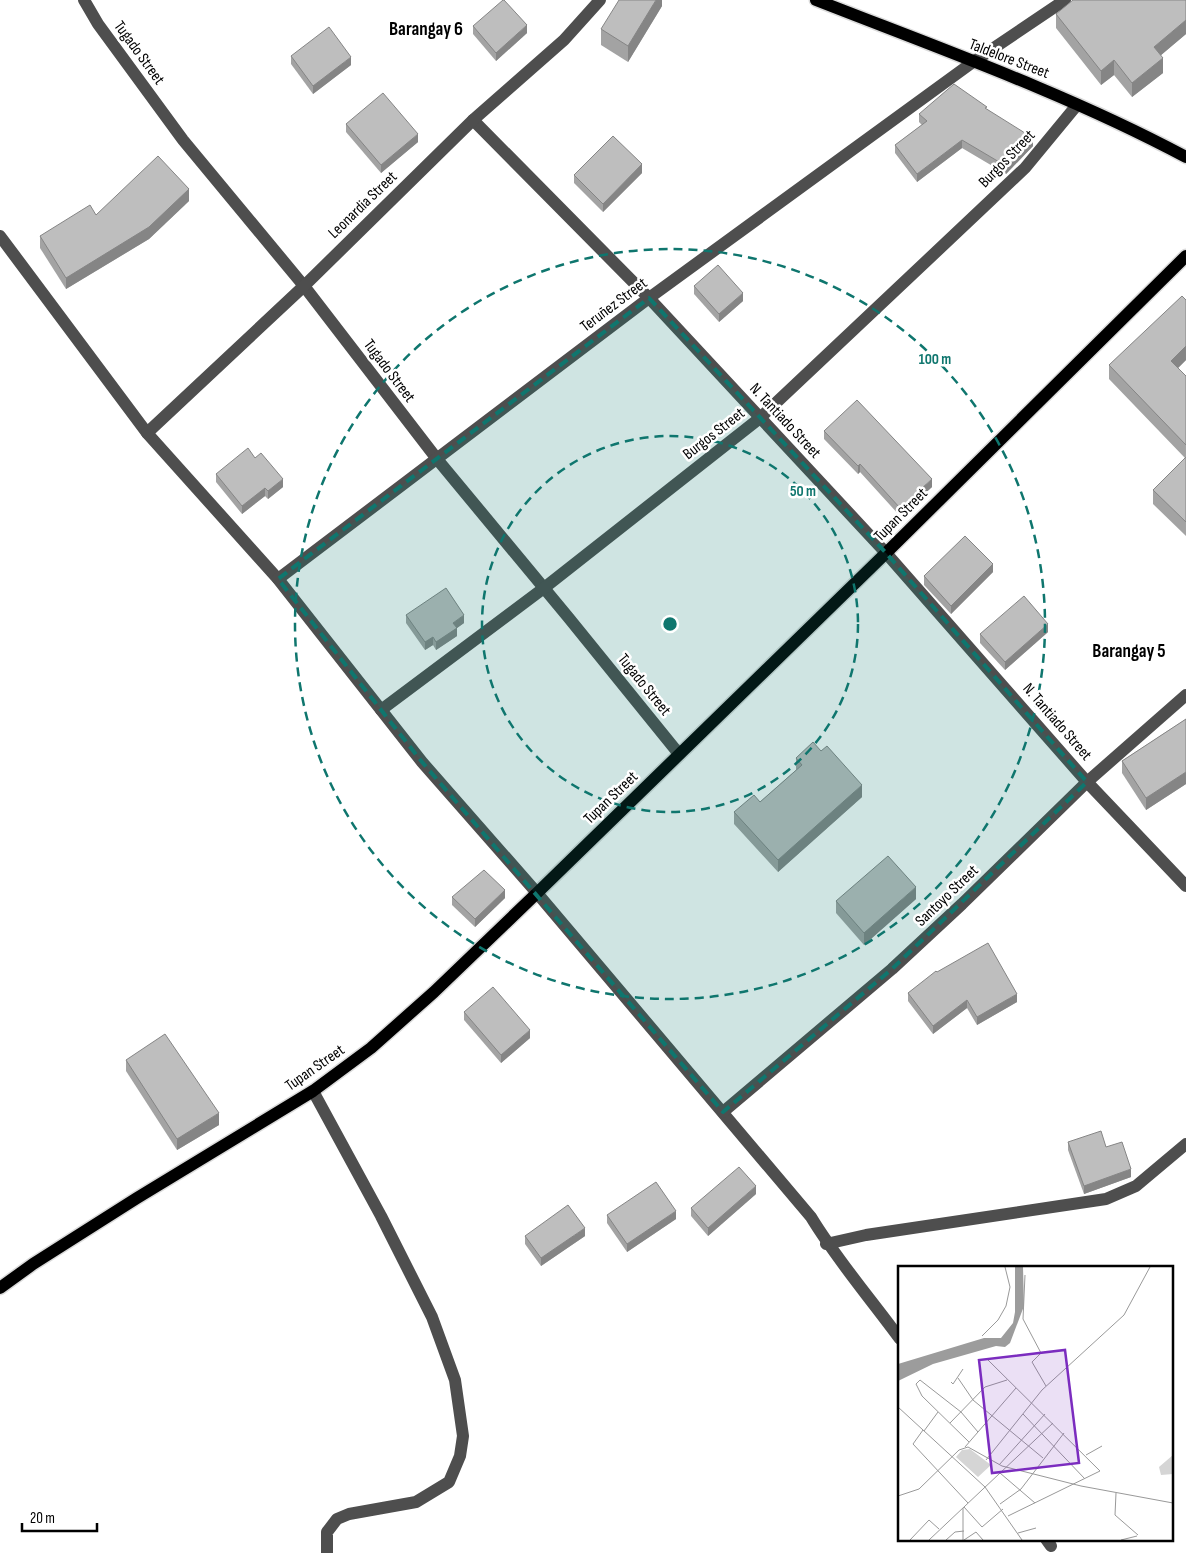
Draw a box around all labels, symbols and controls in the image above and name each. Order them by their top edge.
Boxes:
street label: Tugado Street [110,17,168,89]
district label: Barangay 6 [389,18,463,41]
street label: Taldelore Street [966,35,1052,83]
street label: Burgos Street [975,126,1039,192]
street label: Leonardia Street [325,167,401,242]
street label: Teruñez Street [577,274,651,336]
street label: Tugado Street [359,336,419,406]
text: 100 m [919,350,951,369]
street label: N. Tantiado Street [745,379,825,463]
street label: Burgos Street [679,404,749,464]
text: 50 m [790,482,816,501]
street label: Tupan Street [870,484,932,546]
centre of rings [661,615,679,633]
district label: Barangay 5 [1092,640,1166,663]
street label: Tugado Street [613,650,675,720]
street label: N. Tantiado Street [1018,680,1096,765]
street label: Tupan Street [580,767,642,828]
street label: Santoyo Street [912,861,983,931]
street label: Tupan Street [282,1041,348,1095]
inset map [898,1266,1174,1540]
scale bar [22,1500,98,1532]
text: 20 m [30,1509,55,1528]

